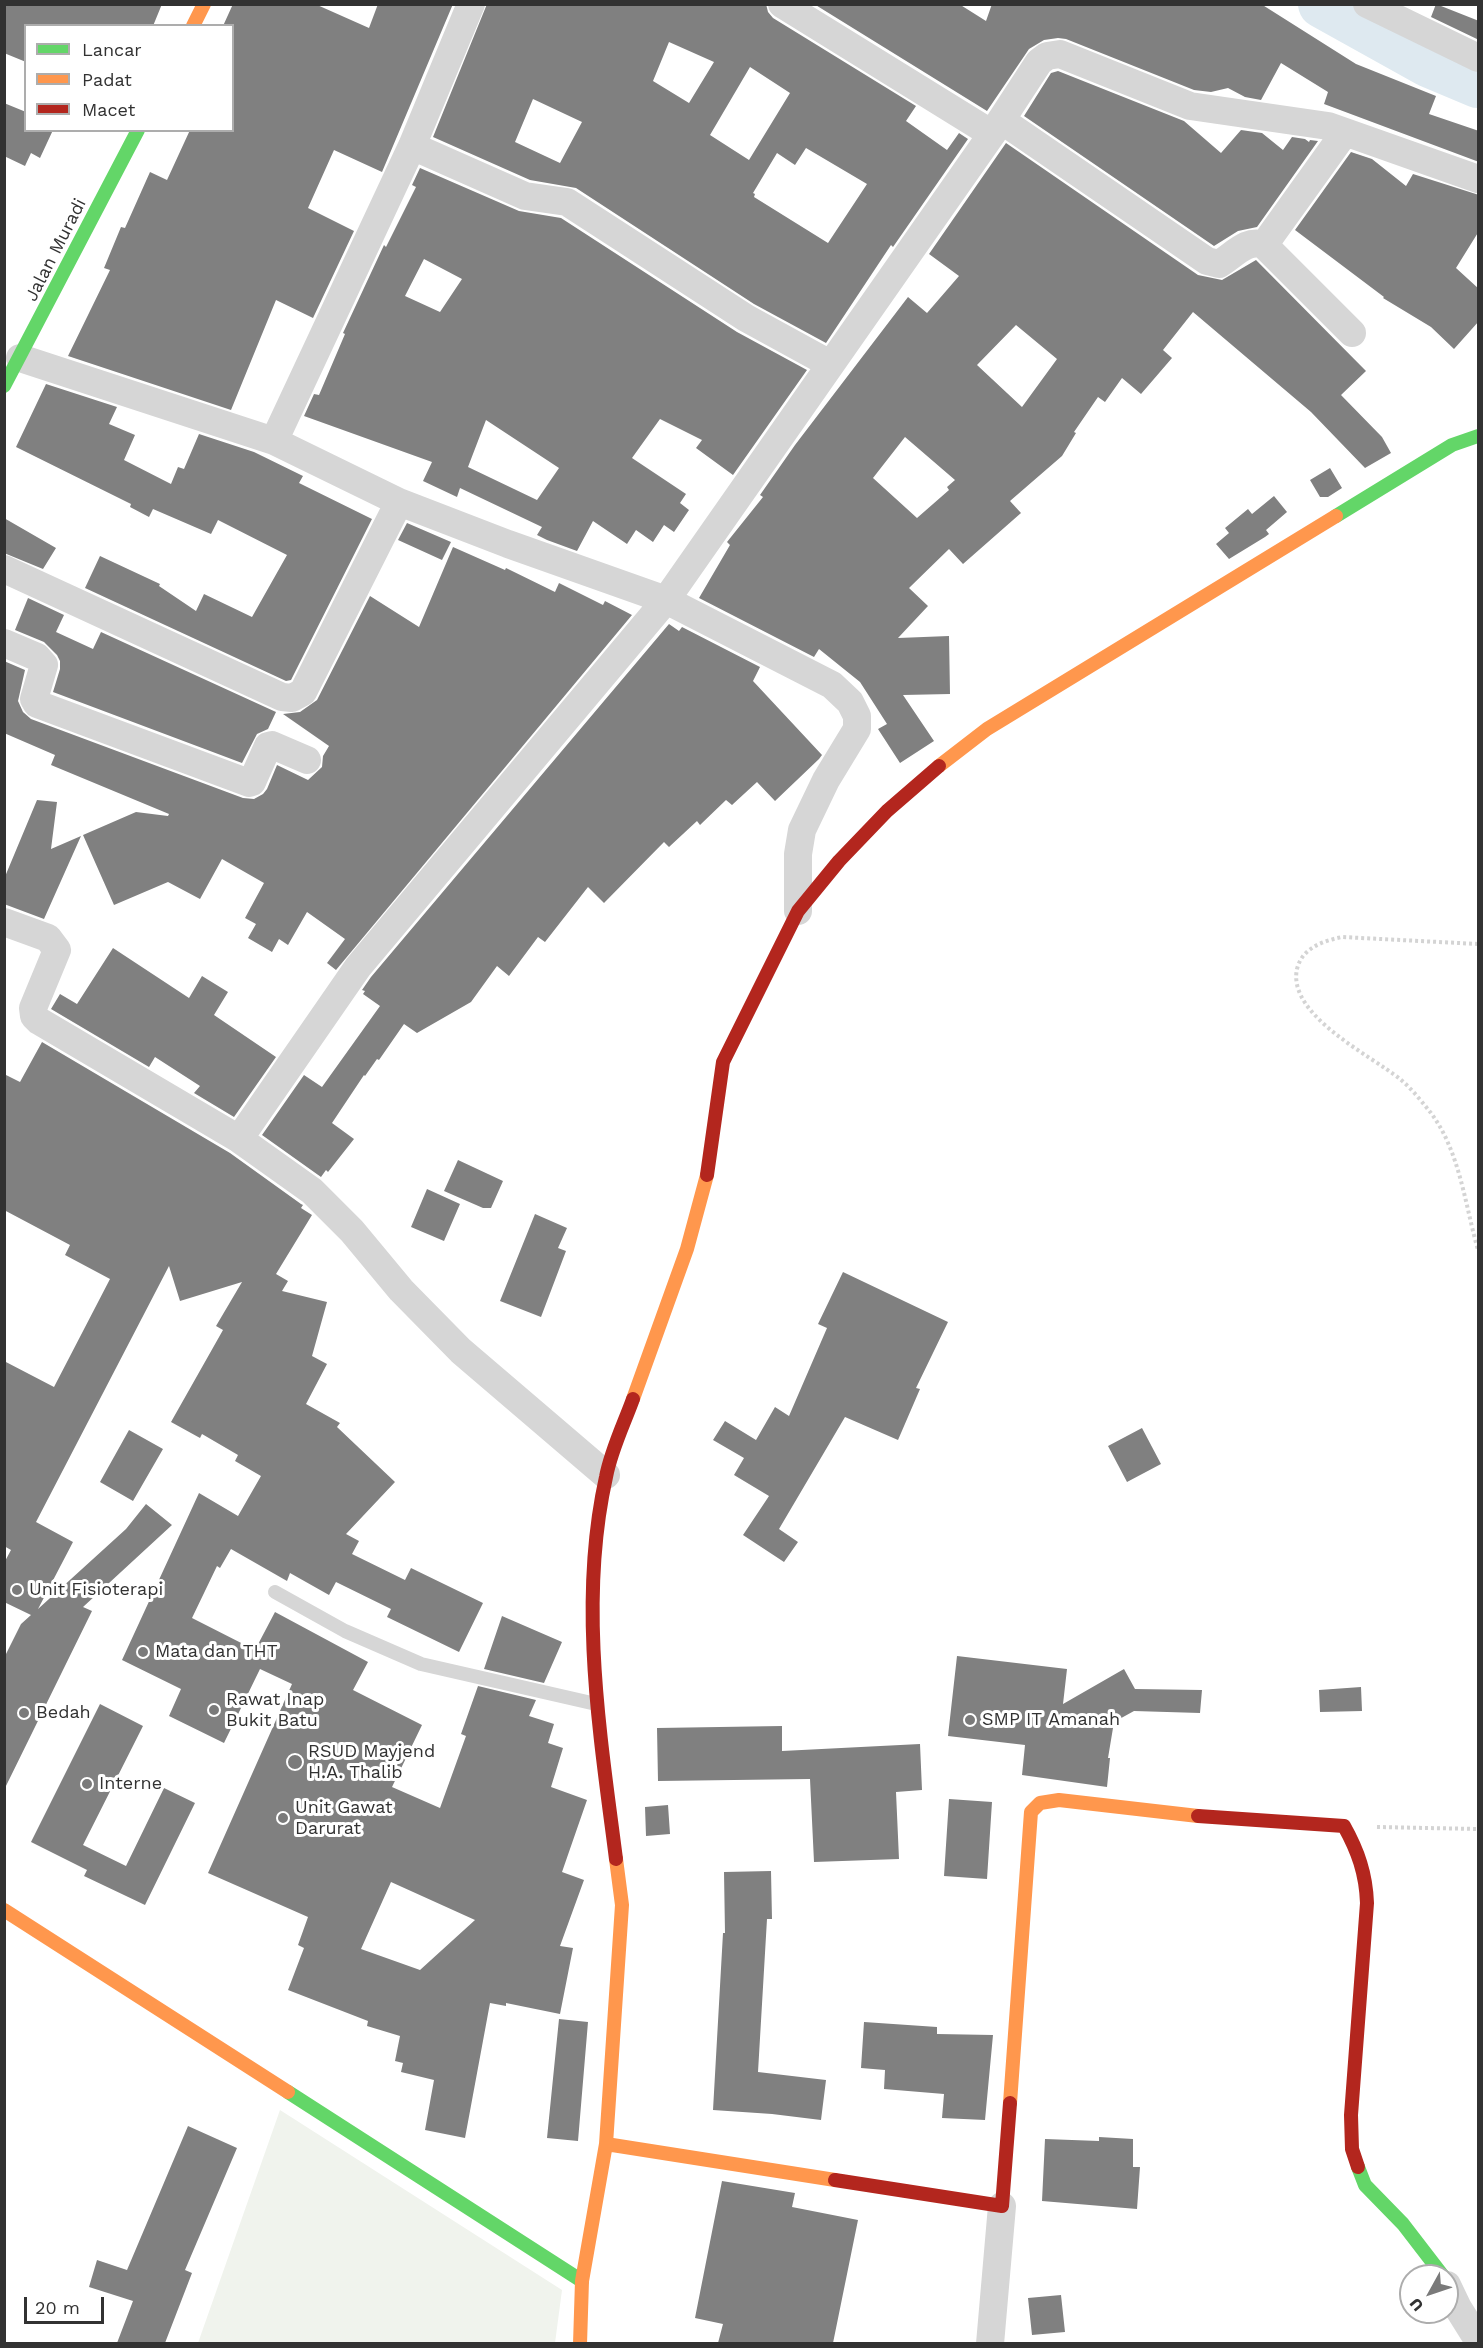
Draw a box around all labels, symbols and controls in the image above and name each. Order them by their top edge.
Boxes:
legend [24,24,234,132]
text: Lancar [82,39,142,60]
text: Padat [82,69,132,90]
text: Macet [82,99,135,120]
street label: Jalan Muradi [21,195,91,305]
place label: Unit Fisioterapi [29,1579,163,1601]
marker: Unit Fisioterapi [10,1583,24,1597]
place label: Mata dan THT [155,1641,278,1663]
marker: Mata dan THT [136,1645,150,1659]
place label: Rawat Inap Bukit Batu [226,1689,324,1732]
place label: Bedah [36,1702,91,1724]
marker: Rawat Inap Bukit Batu [207,1703,221,1717]
marker: Bedah [17,1706,31,1720]
place label: SMP IT Amanah [982,1709,1120,1731]
marker: SMP IT Amanah [963,1713,977,1727]
place label: RSUD Mayjend H.A. Thalib [308,1741,435,1784]
marker: RSUD Mayjend H.A. Thalib [286,1753,304,1771]
place label: Interne [99,1773,162,1795]
marker: Interne [80,1777,94,1791]
place label: Unit Gawat Darurat [295,1797,393,1840]
marker: Unit Gawat Darurat [276,1811,290,1825]
north arrow [1399,2264,1459,2324]
scale bar [27,2285,106,2323]
text: U [1405,2294,1427,2315]
text: 20 m [35,2297,80,2318]

